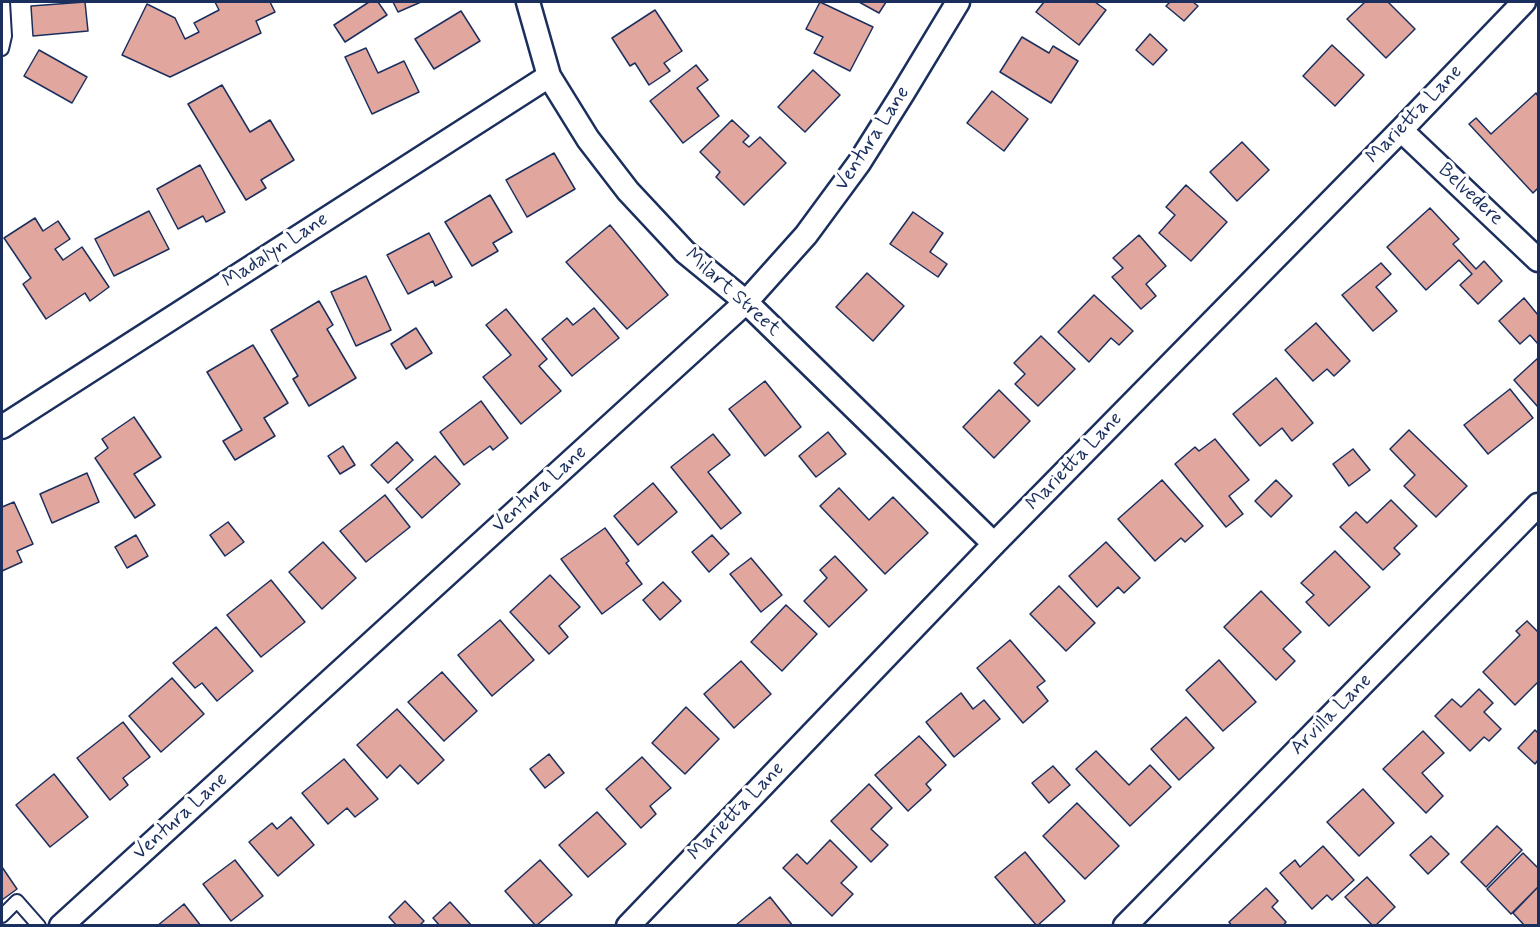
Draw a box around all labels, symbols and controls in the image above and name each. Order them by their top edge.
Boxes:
street label: Marietta Lane [1362,61,1468,169]
street label: Ventura Lane [830,82,916,196]
street label: Belvedere [1432,159,1508,231]
street label: Madalyn Lane [219,208,333,294]
street label: Milart Street [679,244,785,342]
street label: Marietta Lane [1022,408,1128,516]
street label: Ventura Lane [488,441,592,539]
street label: Arvilla Lane [1286,669,1378,761]
street label: Marietta Lane [684,758,790,866]
street label: Ventura Lane [129,768,233,866]

